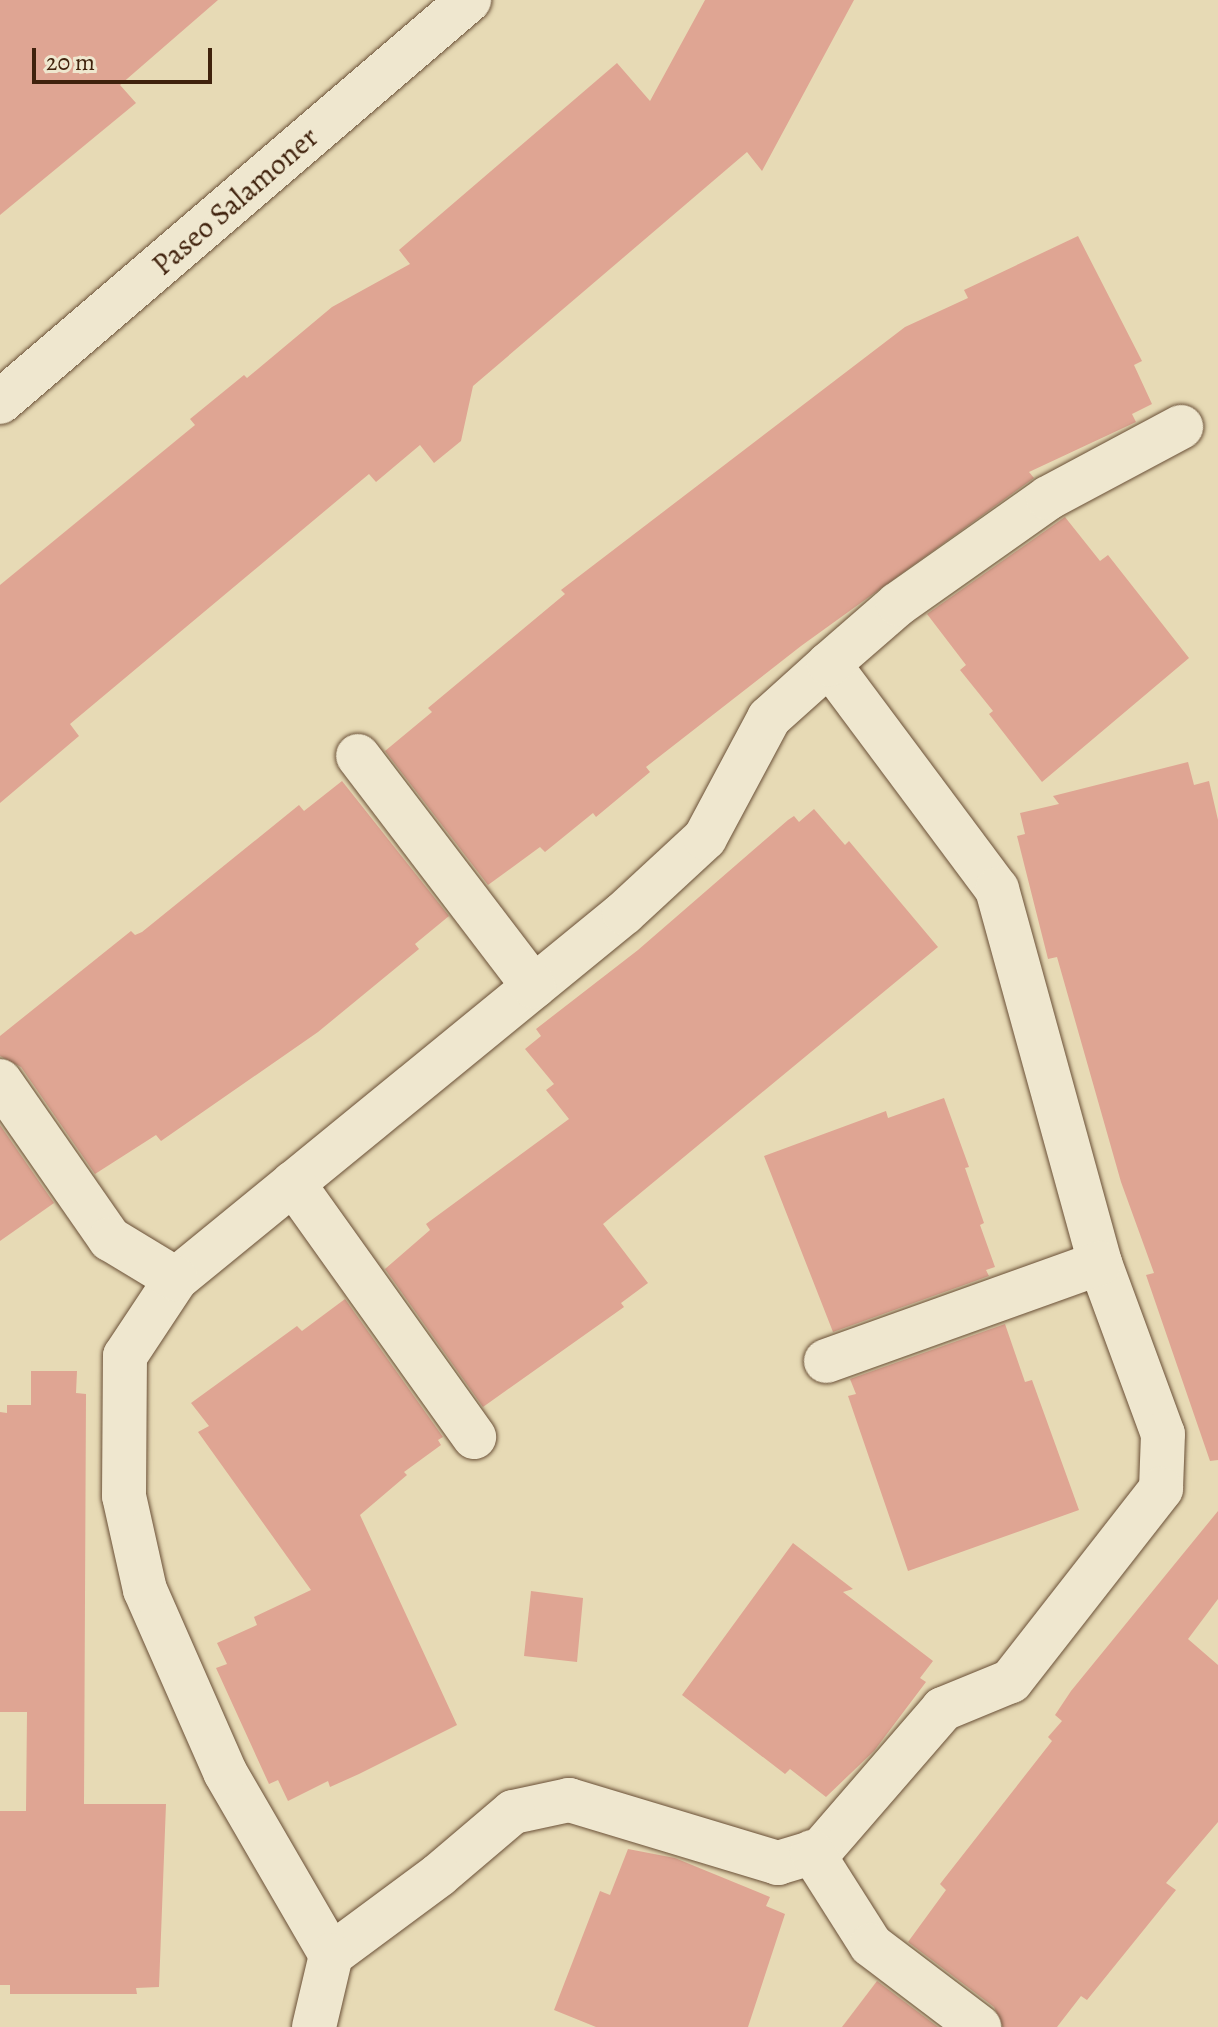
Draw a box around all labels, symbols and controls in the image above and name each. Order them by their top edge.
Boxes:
scale bar [36,32,216,82]
text: 20 m [46,46,95,78]
street label: Paseo Salamoner [145,119,325,283]

